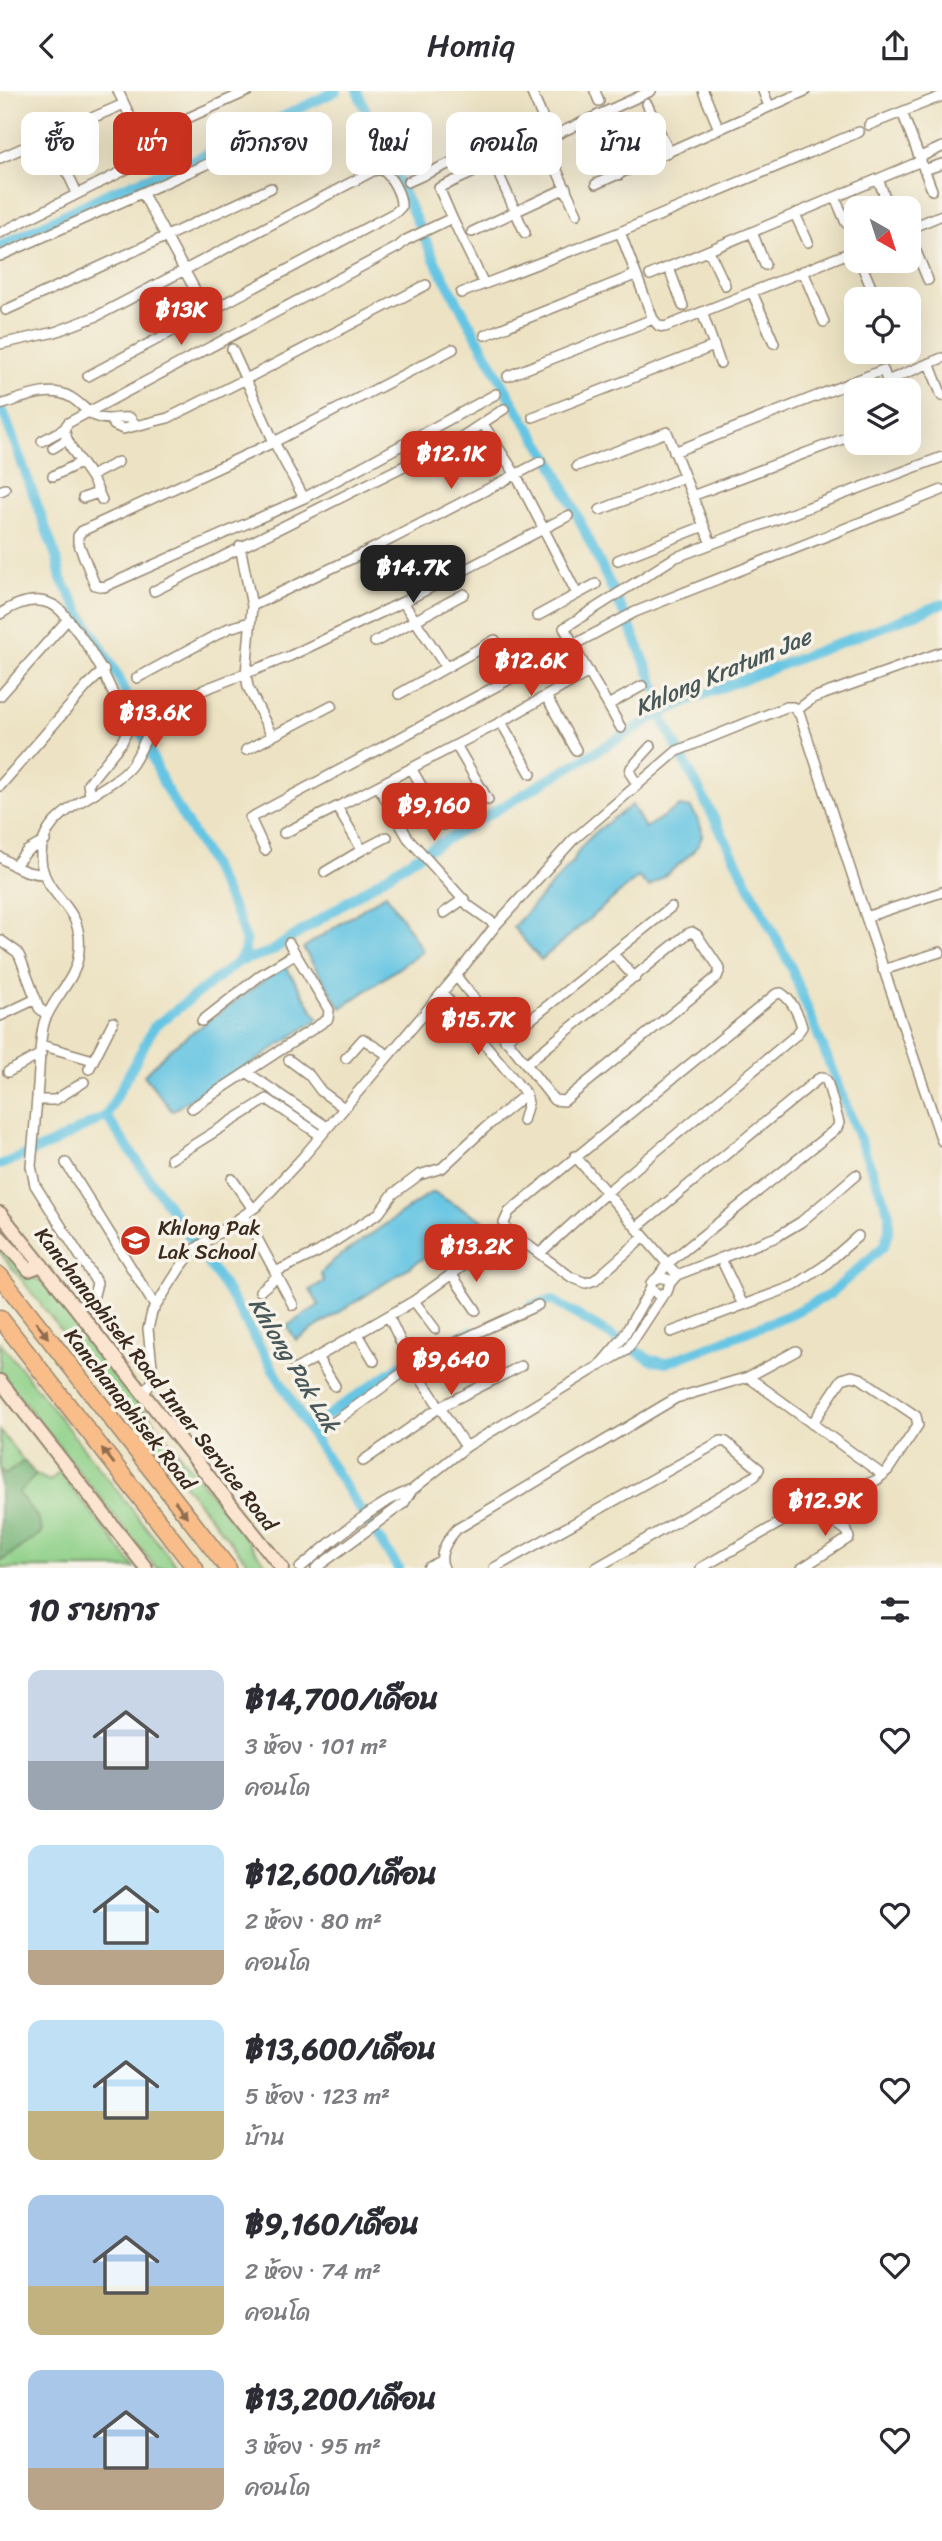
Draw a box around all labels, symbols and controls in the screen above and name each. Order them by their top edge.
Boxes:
text: Homiq [427,17,515,74]
icon: back [28,27,66,65]
icon: share [876,27,914,65]
chip: ซื้อ [21,112,99,175]
chip: เช่า [113,112,192,175]
chip: ตัวกรอง [206,112,332,175]
chip: ใหม่ [346,112,432,175]
chip: คอนโด [446,112,562,175]
chip: บ้าน [576,112,666,175]
north arrow [844,196,920,273]
map controls [844,196,921,455]
pin: ฿13K [140,287,222,347]
button: locate [844,287,921,364]
text: ฿13K [155,289,207,330]
button: layers [844,378,921,455]
pin: ฿12.1K [394,431,508,491]
text: ฿12.1K [417,433,485,474]
pin: ฿14.7K [356,545,470,605]
text: ฿14.7K [376,547,450,588]
water label: Khlong Kratum Jae [628,615,820,728]
pin: ฿12.6K [474,639,588,698]
text: ฿12.6K [495,640,567,681]
pin: ฿13.6K [98,691,212,750]
text: ฿13.6K [119,692,191,733]
pin: ฿9,160 [377,783,491,843]
text: ฿9,160 [398,785,470,826]
pin: ฿15.7K [421,997,535,1057]
text: ฿15.7K [442,999,514,1040]
place label: Khlong Pak Lak School [158,1209,260,1271]
street label: Kanchanaphisek Road Inner Service Road [29,1222,283,1536]
school or university icon: Khlong Pak Lak School [118,1223,152,1257]
pin: ฿13.2K [419,1225,533,1284]
text: ฿13.2K [440,1226,512,1267]
water label: Khlong Pak Lak [237,1289,352,1442]
one-way arrow [34,1320,49,1338]
street label: Kanchanaphisek Road [59,1323,201,1495]
pin: ฿9,640 [394,1337,508,1397]
text: ฿9,640 [412,1339,490,1380]
one-way arrow [100,1448,115,1466]
pin: ฿12.9K [768,1479,882,1538]
text: ฿12.9K [789,1480,861,1521]
one-way arrow [174,1500,189,1518]
text: 10 รายการ [28,1583,158,1637]
icon: filters [876,1591,914,1629]
text: ฿14,700/เดือน [245,1672,439,1726]
icon: home [84,1698,168,1782]
icon: heart [876,1721,914,1759]
text: 3 ห้อง · 101 m² [245,1726,387,1767]
text: คอนโด [245,1767,310,1808]
text: ฿12,600/เดือน [245,1847,437,1901]
icon: home [84,1873,168,1957]
icon: heart [876,1896,914,1934]
text: 2 ห้อง · 80 m² [245,1901,382,1942]
text: คอนโด [245,1942,310,1983]
text: ฿13,600/เดือน [245,2022,436,2076]
icon: home [84,2048,168,2132]
icon: heart [876,2071,914,2109]
text: 5 ห้อง · 123 m² [245,2076,390,2117]
text: บ้าน [245,2117,285,2158]
text: ฿9,160/เดือน [245,2197,419,2251]
icon: home [84,2223,168,2307]
icon: heart [876,2246,914,2284]
text: 2 ห้อง · 74 m² [245,2251,381,2292]
text: คอนโด [245,2292,310,2333]
text: ฿13,200/เดือน [245,2372,437,2426]
icon: home [84,2398,168,2482]
icon: heart [876,2421,914,2459]
text: 3 ห้อง · 95 m² [245,2426,381,2467]
text: คอนโด [245,2467,310,2508]

